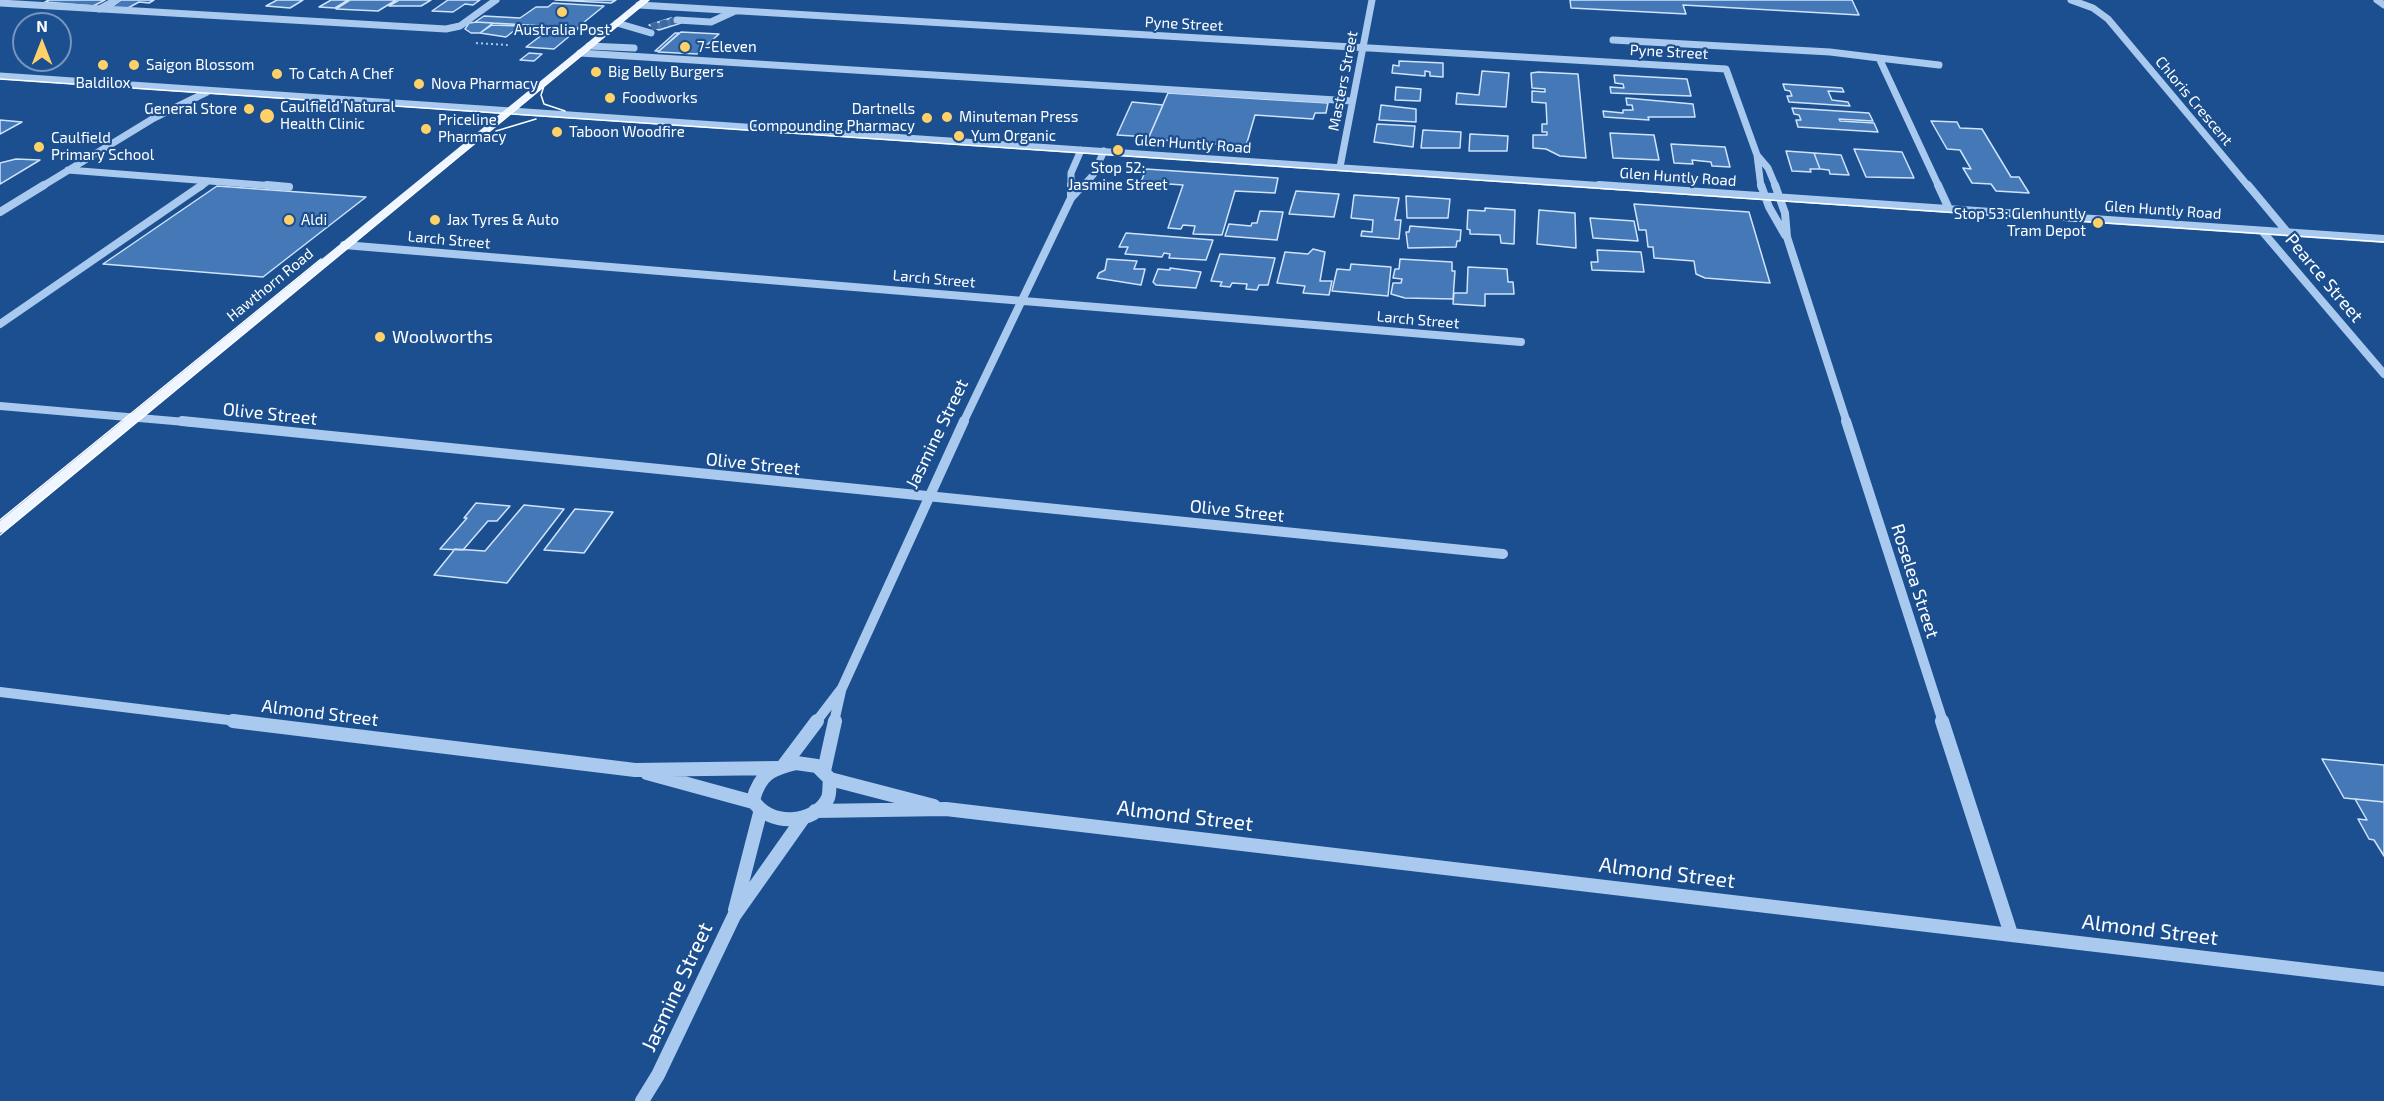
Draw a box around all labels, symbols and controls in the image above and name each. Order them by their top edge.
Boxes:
marker: Australia Post [555,5,569,19]
north arrow [12,12,72,72]
street label: Pyne Street [1144,13,1224,35]
text: N [36,16,48,35]
place label: Australia Post [514,21,610,39]
street label: Masters Street [1324,29,1362,133]
place label: 7-Eleven [697,38,757,56]
marker: 7-Eleven [678,40,692,54]
street label: Pyne Street [1629,41,1709,63]
street label: Chloris Crescent [2152,53,2236,149]
place label: Saigon Blossom [146,56,254,74]
marker: Baldilox [96,58,110,72]
marker: Saigon Blossom [127,58,141,72]
place label: Big Belly Burgers [608,63,724,81]
place label: To Catch A Chef [289,65,393,83]
marker: Big Belly Burgers [589,65,603,79]
marker: To Catch A Chef [270,67,284,81]
place label: Baldilox [75,74,131,92]
place label: Nova Pharmacy [431,75,538,93]
marker: Nova Pharmacy [412,77,426,91]
place label: Foodworks [622,89,698,107]
marker: Foodworks [603,91,617,105]
place label: Caulfield Natural Health Clinic [280,98,395,133]
place label: General Store [144,100,237,118]
place label: Dartnells Compounding Pharmacy [749,100,915,135]
marker: General Store [242,102,256,116]
marker: Caulfield Natural Health Clinic [258,107,276,125]
place label: Minuteman Press [959,108,1078,126]
marker: Minuteman Press [940,110,954,124]
place label: Priceline Pharmacy [438,111,506,146]
marker: Dartnells Compounding Pharmacy [920,111,934,125]
marker: Priceline Pharmacy [419,122,433,136]
place label: Taboon Woodfire [569,123,685,141]
marker: Taboon Woodfire [550,125,564,139]
place label: Yum Organic [971,127,1056,145]
place label: Caulfield Primary School [51,129,154,164]
marker: Yum Organic [952,129,966,143]
street label: Glen Huntly Road [1134,131,1252,157]
marker: Caulfield Primary School [32,140,46,154]
marker: Stop 52: Jasmine Street [1111,143,1125,157]
place label: Stop 52: Jasmine Street [1068,159,1168,194]
street label: Glen Huntly Road [1619,164,1737,190]
street label: Glen Huntly Road [2104,197,2222,223]
place label: Stop 53: Glenhuntly Tram Depot [1954,205,2086,240]
place label: Aldi [301,211,327,229]
place label: Jax Tyres & Auto [447,211,559,229]
marker: Aldi [282,213,296,227]
marker: Jax Tyres & Auto [428,213,442,227]
marker: Stop 53: Glenhuntly Tram Depot [2091,216,2105,230]
street label: Larch Street [407,227,491,253]
street label: Pearce Street [2281,229,2367,327]
street label: Hawthorn Road [223,245,317,325]
street label: Larch Street [892,266,976,292]
street label: Larch Street [1376,307,1460,333]
place label: Woolworths [392,326,493,348]
marker: Woolworths [373,330,387,344]
street label: Jasmine Street [901,376,973,492]
street label: Olive Street [222,398,318,430]
street label: Olive Street [705,448,801,480]
street label: Olive Street [1189,495,1285,527]
street label: Roselea Street [1886,521,1944,641]
street label: Almond Street [260,695,380,731]
street label: Almond Street [1116,795,1254,837]
street label: Almond Street [1598,852,1736,894]
street label: Almond Street [2081,909,2219,951]
street label: Jasmine Street [636,918,718,1056]

